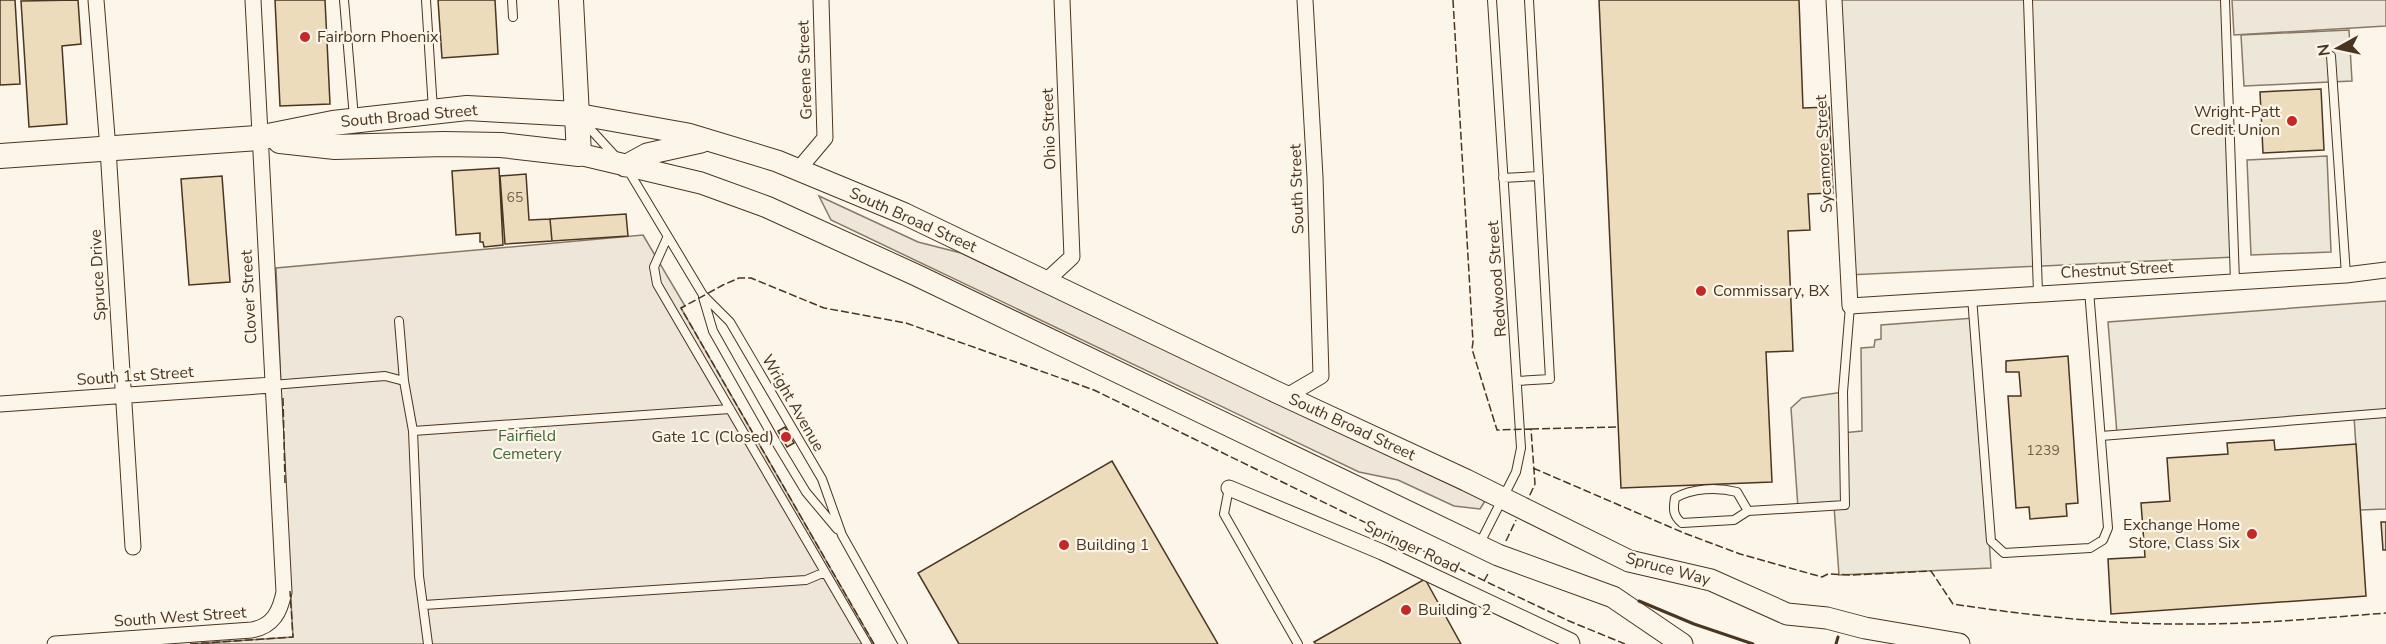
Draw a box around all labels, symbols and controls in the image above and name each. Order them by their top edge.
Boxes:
north arrow [2308,18,2368,78]
street label: Greene Street [792,19,818,120]
place label: Fairborn Phoenix [317,26,439,48]
marker: Fairborn Phoenix [298,30,312,44]
text: N [2312,42,2336,57]
street label: Ohio Street [1037,87,1061,170]
street label: Sycamore Street [1810,94,1838,214]
street label: South Broad Street [340,99,479,133]
place label: Wright-Patt Credit Union [2190,101,2280,141]
marker: Wright-Patt Credit Union [2285,114,2299,128]
street label: South Street [1284,143,1310,234]
street label: South Broad Street [846,182,981,258]
house number: 65 [507,188,523,207]
street label: Redwood Street [1482,220,1512,338]
street label: Spruce Drive [85,229,111,321]
street label: Clover Street [236,249,262,345]
street label: Chestnut Street [2060,256,2174,284]
place label: Commissary, BX [1713,280,1830,302]
marker: Commissary, BX [1694,284,1708,298]
street label: Wright Avenue [756,350,830,456]
street label: South 1st Street [76,361,195,391]
street label: South Broad Street [1285,388,1419,466]
park label: Fairfield Cemetery [492,425,562,465]
place label: Gate 1C (Closed) [651,426,774,448]
marker: Gate 1C (Closed) [779,430,793,444]
house number: 1239 [2026,441,2060,460]
place label: Exchange Home Store, Class Six [2123,514,2241,554]
street label: Springer Road [1361,515,1463,579]
marker: Exchange Home Store, Class Six [2245,527,2259,541]
place label: Building 1 [1076,534,1149,556]
marker: Building 1 [1057,538,1071,552]
street label: Spruce Way [1623,547,1714,591]
place label: Building 2 [1418,599,1491,621]
street label: South West Street [113,601,247,633]
marker: Building 2 [1399,603,1413,617]

